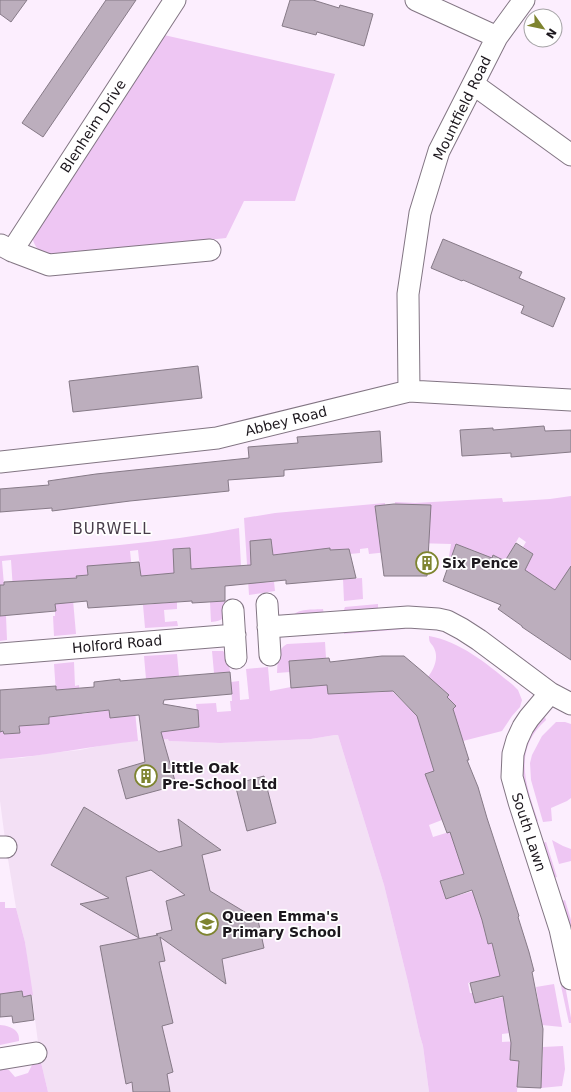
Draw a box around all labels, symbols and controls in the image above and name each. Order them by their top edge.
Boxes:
north arrow [523,8,563,48]
text: N [543,26,559,41]
street label: Mountfield Road [430,53,494,163]
street label: Blenheim Drive [57,76,129,176]
street label: Abbey Road [243,403,329,439]
district label: BURWELL [72,520,152,538]
building icon: Six Pence [414,550,440,576]
place label: Six Pence [442,555,518,571]
street label: Holford Road [71,632,163,656]
place label: Little Oak Pre-School Ltd [162,760,277,792]
building icon: Little Oak Pre-School Ltd [133,763,159,789]
street label: South Lawn [509,791,549,873]
place label: Queen Emma's Primary School [222,908,341,940]
school or university icon: Queen Emma's Primary School [194,911,220,937]

